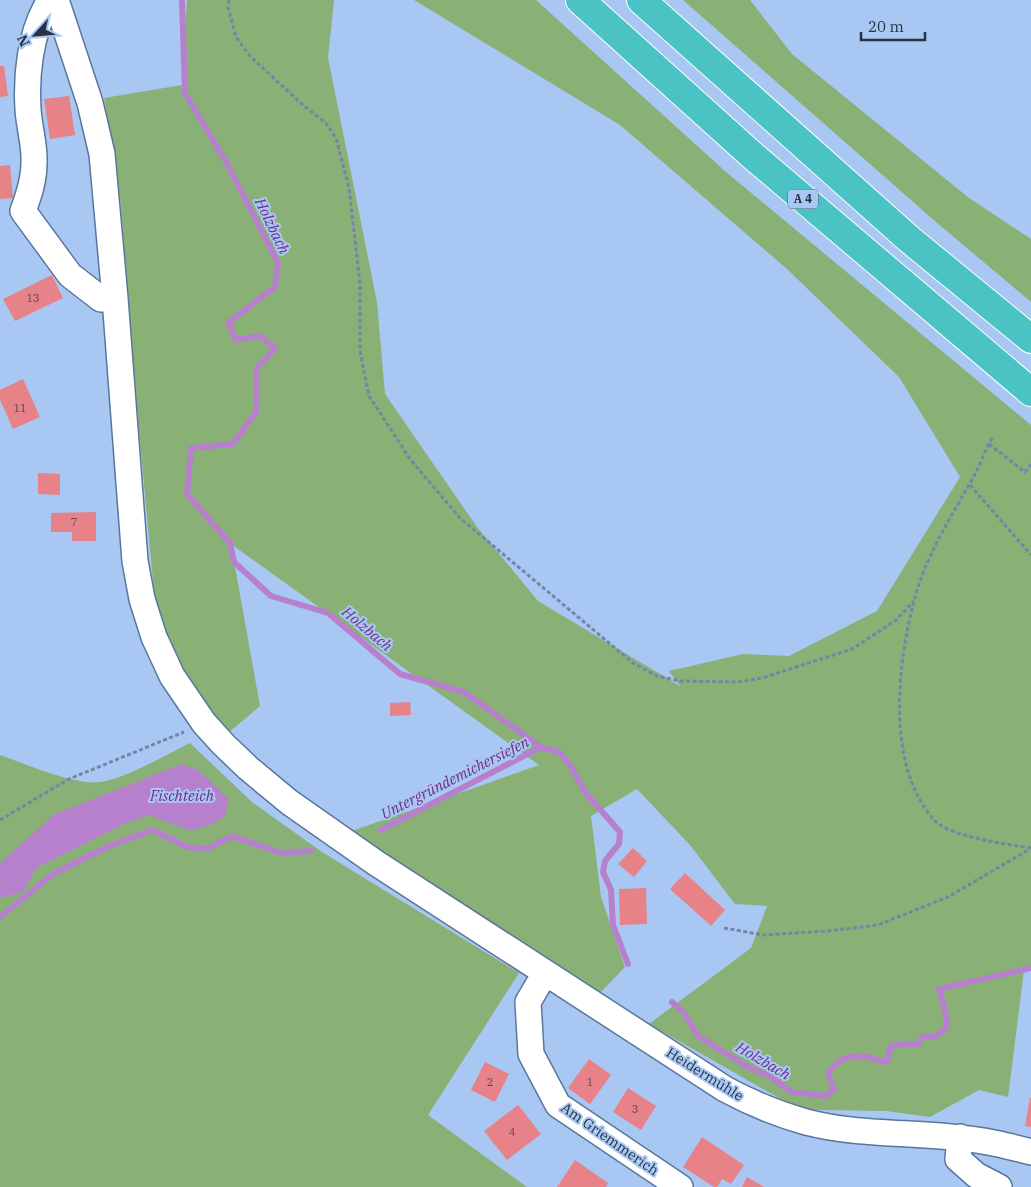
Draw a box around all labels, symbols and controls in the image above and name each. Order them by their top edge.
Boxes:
north arrow [10,10,60,60]
scale bar [861,10,925,42]
text: 20 m [868,17,904,36]
text: N [13,32,34,50]
road number: A 4 [788,190,818,208]
water label: Holzbach [250,194,294,258]
house number: 13 [26,291,40,305]
house number: 11 [13,401,27,415]
house number: 7 [71,515,77,529]
water label: Holzbach [338,601,397,656]
water label: Untergründemichersiefen [377,732,533,823]
water label: Fischteich [149,786,215,805]
water label: Holzbach [732,1037,795,1084]
street label: Heidermühle [663,1043,747,1105]
house number: 2 [487,1075,493,1089]
house number: 1 [587,1075,593,1089]
street label: Am Griemmerich [558,1099,663,1180]
house number: 3 [632,1102,638,1116]
house number: 4 [509,1125,516,1139]

